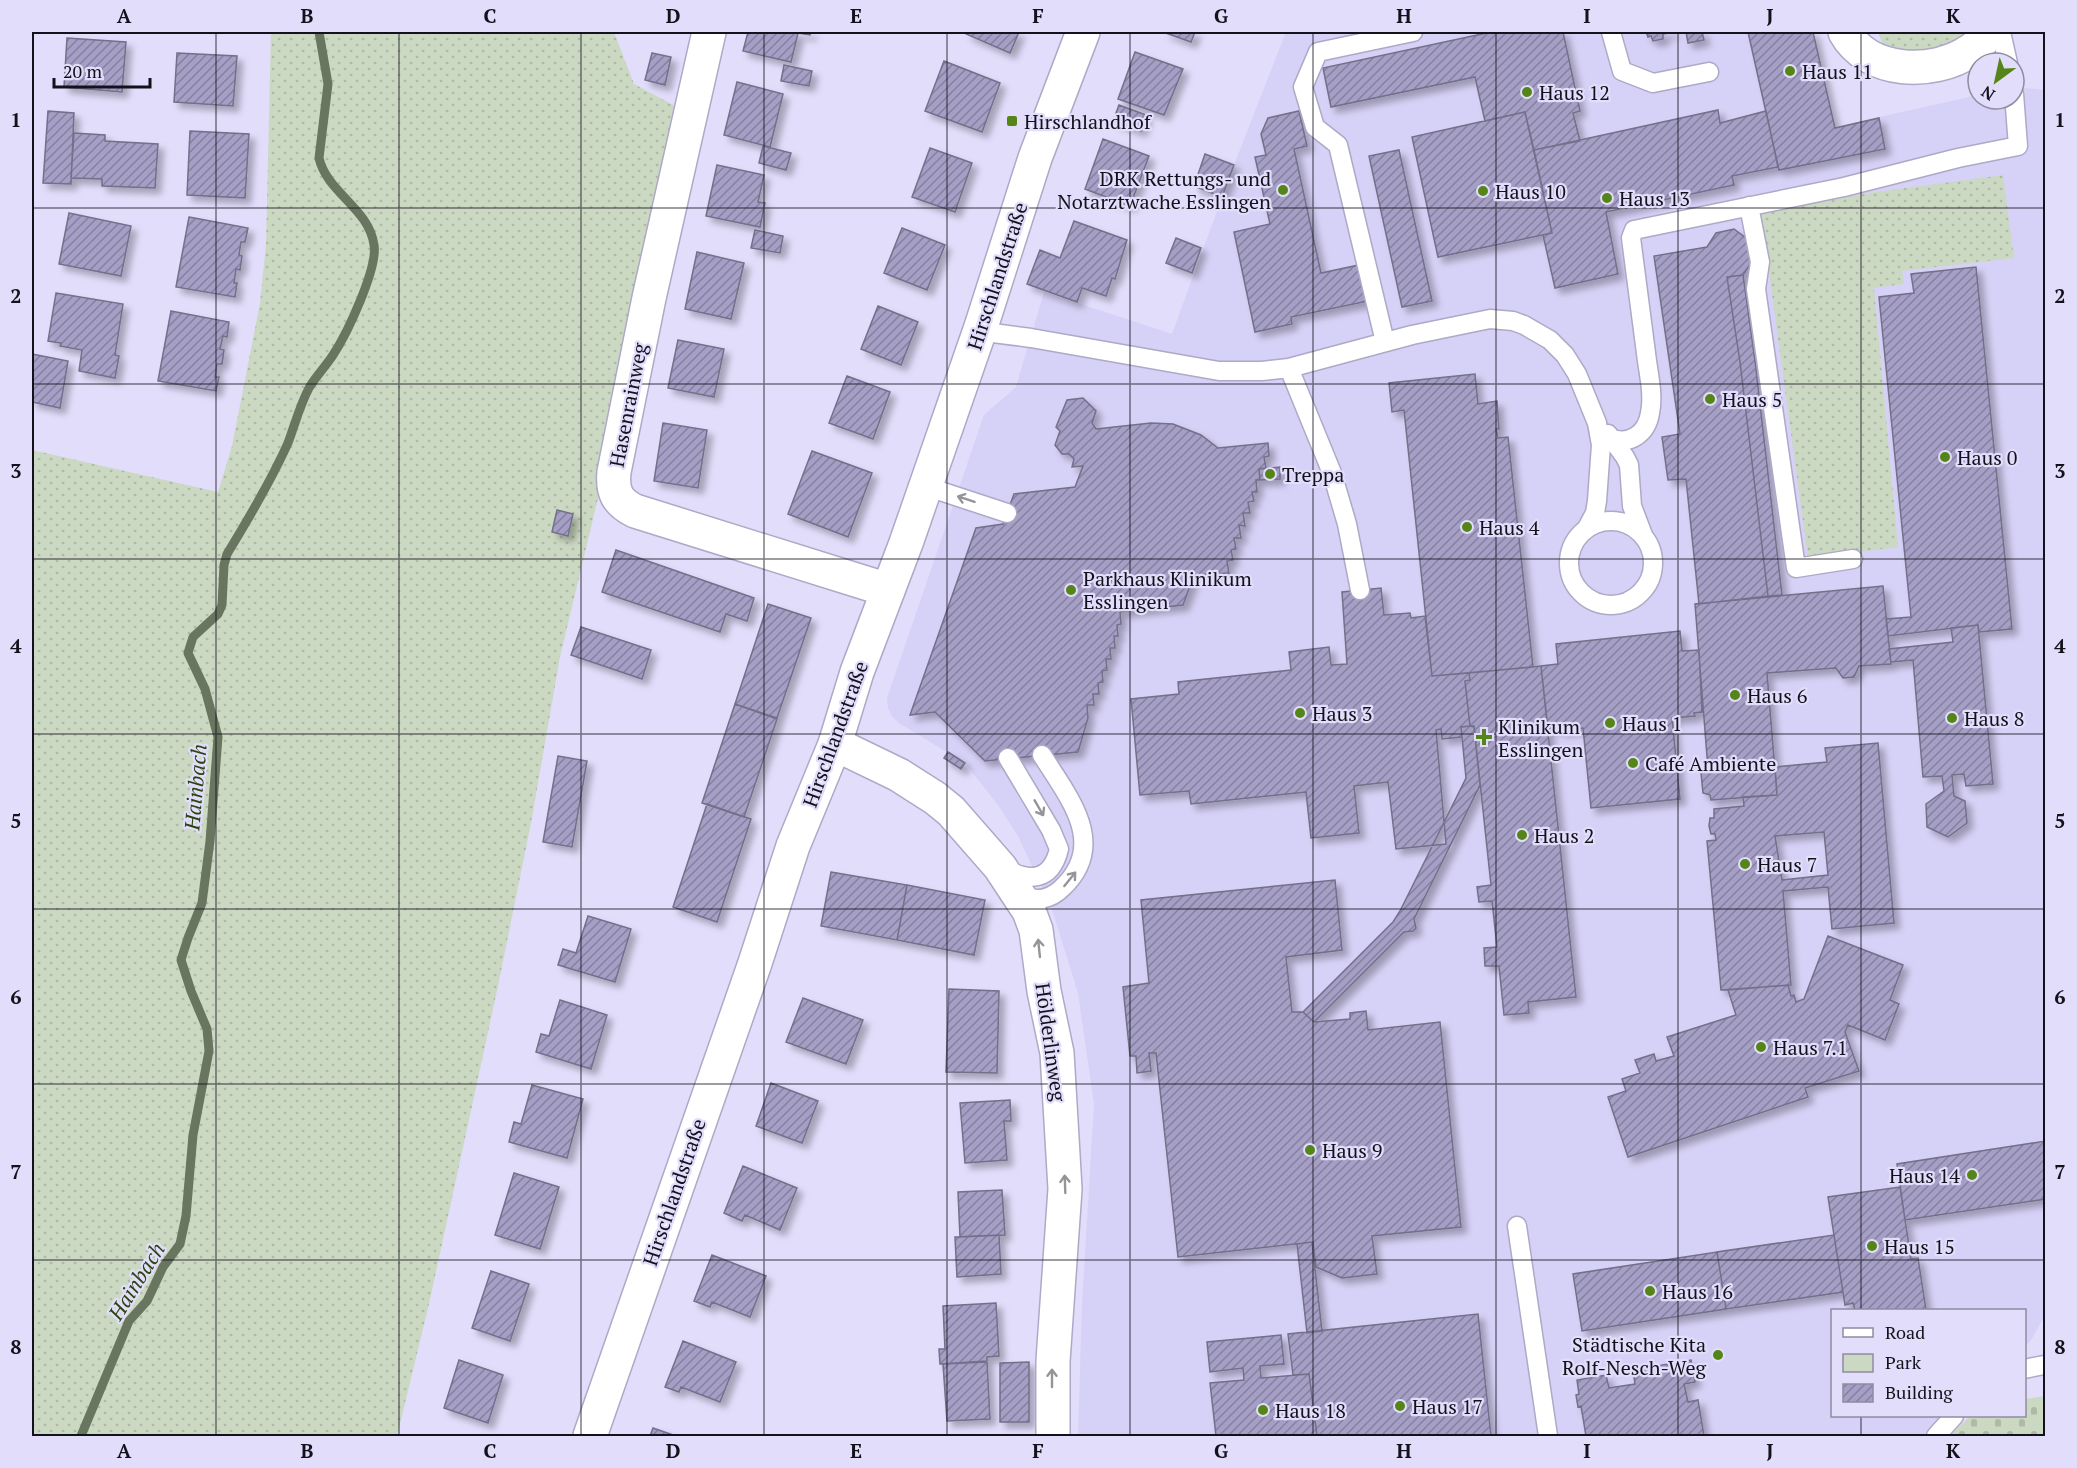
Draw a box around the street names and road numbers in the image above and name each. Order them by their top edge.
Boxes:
street label: Hirschlandstraße [960,199,1034,353]
street label: Hasenrainweg [603,340,653,469]
street label: Hirschlandstraße [796,657,874,811]
street label: Hölderlinweg [1029,981,1073,1103]
street label: Hirschlandstraße [636,1115,712,1269]

